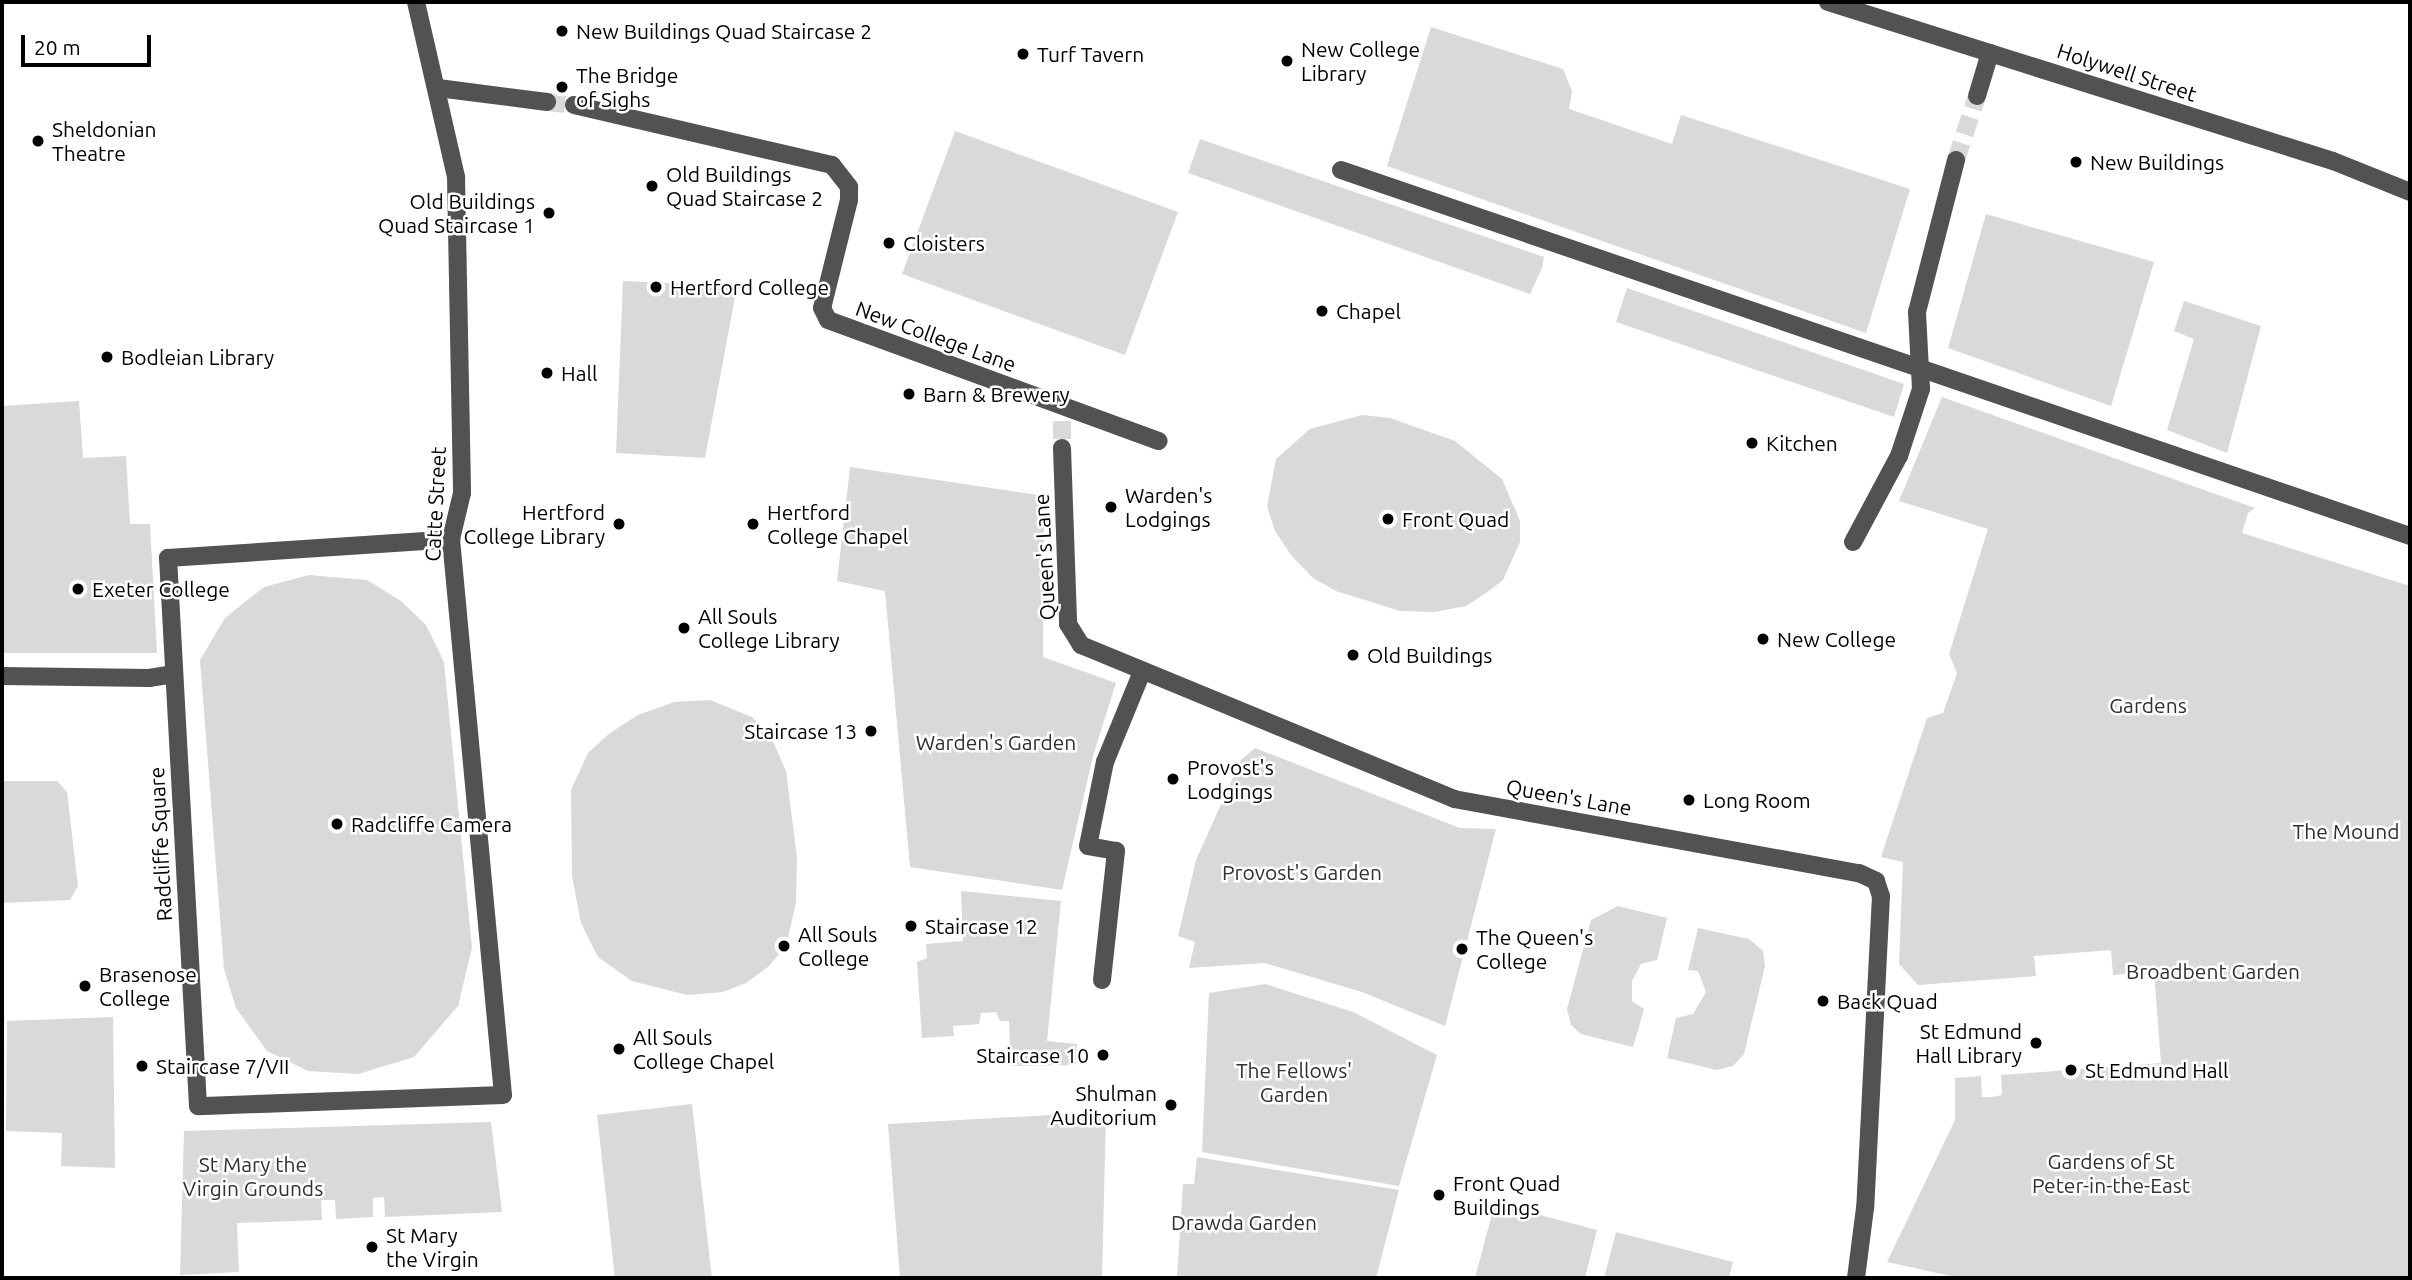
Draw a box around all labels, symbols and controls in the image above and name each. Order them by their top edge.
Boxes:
place label: New Buildings Quad Staircase 2 [576,18,872,44]
scale bar [24,21,154,65]
marker: New Buildings Quad Staircase 2 [554,23,570,39]
text: 20 m [34,35,81,59]
place label: New College Library [1301,36,1420,86]
street label: Holywell Street [2054,38,2200,106]
place label: Turf Tavern [1037,41,1144,67]
marker: Turf Tavern [1015,46,1031,62]
marker: New College Library [1279,53,1295,69]
place label: The Bridge of Sighs [576,62,678,112]
marker: The Bridge of Sighs [554,79,570,95]
place label: Sheldonian Theatre [52,116,157,166]
marker: Sheldonian Theatre [30,133,46,149]
place label: New Buildings [2090,149,2224,175]
marker: New Buildings [2068,154,2084,170]
place label: Old Buildings Quad Staircase 2 [666,161,823,211]
marker: Old Buildings Quad Staircase 2 [644,178,660,194]
place label: Old Buildings Quad Staircase 1 [378,188,535,238]
marker: Old Buildings Quad Staircase 1 [541,205,557,221]
place label: Cloisters [903,230,985,256]
marker: Cloisters [881,235,897,251]
place label: Hertford College [670,274,829,300]
marker: Hertford College [648,279,664,295]
street label: New College Lane [852,295,1020,377]
place label: Chapel [1336,298,1401,324]
marker: Chapel [1314,303,1330,319]
place label: Bodleian Library [121,344,274,370]
marker: Bodleian Library [99,349,115,365]
place label: Hall [561,360,597,386]
marker: Hall [539,365,555,381]
place label: Barn & Brewery [923,381,1070,407]
marker: Barn & Brewery [901,386,917,402]
place label: Kitchen [1766,430,1838,456]
marker: Kitchen [1744,435,1760,451]
street label: Catte Street [419,446,451,562]
place label: Warden's Lodgings [1125,482,1212,532]
street label: Queen's Lane [1028,493,1060,621]
place label: Hertford College Library [463,499,605,549]
place label: Hertford College Chapel [767,499,908,549]
marker: Warden's Lodgings [1103,499,1119,515]
place label: Front Quad [1402,506,1509,532]
marker: Front Quad [1380,511,1396,527]
marker: Hertford College Library [611,516,627,532]
marker: Hertford College Chapel [745,516,761,532]
place label: Exeter College [92,576,230,602]
marker: Exeter College [70,581,86,597]
place label: All Souls College Library [698,603,840,653]
marker: All Souls College Library [676,620,692,636]
place label: New College [1777,626,1896,652]
marker: New College [1755,631,1771,647]
place label: Old Buildings [1367,642,1492,668]
marker: Old Buildings [1345,647,1361,663]
park label: Gardens [2109,692,2187,718]
place label: Staircase 13 [744,718,857,744]
marker: Staircase 13 [863,723,879,739]
park label: Warden's Garden [916,729,1076,755]
place label: Provost's Lodgings [1187,754,1274,804]
street label: Radcliffe Square [143,766,177,922]
marker: Provost's Lodgings [1165,771,1181,787]
street label: Queen's Lane [1504,774,1634,820]
place label: Long Room [1703,787,1811,813]
marker: Long Room [1681,792,1697,808]
place label: Radcliffe Camera [351,811,512,837]
marker: Radcliffe Camera [329,816,345,832]
park label: The Mound [2293,818,2399,844]
park label: Provost's Garden [1222,859,1382,885]
place label: Staircase 12 [925,913,1038,939]
marker: Staircase 12 [903,918,919,934]
place label: All Souls College [798,921,877,971]
place label: The Queen's College [1476,924,1593,974]
marker: All Souls College [776,938,792,954]
marker: The Queen's College [1454,941,1470,957]
park label: Broadbent Garden [2126,958,2300,984]
place label: Brasenose College [99,961,197,1011]
marker: Brasenose College [77,978,93,994]
place label: Back Quad [1837,988,1938,1014]
marker: Back Quad [1815,993,1831,1009]
place label: St Edmund Hall Library [1915,1018,2022,1068]
place label: All Souls College Chapel [633,1024,774,1074]
marker: St Edmund Hall Library [2028,1035,2044,1051]
marker: All Souls College Chapel [611,1041,627,1057]
place label: Staircase 10 [976,1042,1089,1068]
marker: Staircase 10 [1095,1047,1111,1063]
place label: Staircase 7/VII [156,1053,289,1079]
park label: The Fellows' Garden [1236,1057,1352,1107]
place label: St Edmund Hall [2085,1057,2229,1083]
marker: Staircase 7/VII [134,1058,150,1074]
marker: St Edmund Hall [2063,1062,2079,1078]
place label: Shulman Auditorium [1050,1080,1157,1130]
marker: Shulman Auditorium [1163,1097,1179,1113]
park label: Gardens of St Peter-in-the-East [2032,1148,2190,1198]
park label: St Mary the Virgin Grounds [183,1151,323,1201]
place label: Front Quad Buildings [1453,1170,1560,1220]
marker: Front Quad Buildings [1431,1187,1447,1203]
park label: Drawda Garden [1171,1209,1317,1235]
place label: St Mary the Virgin [386,1222,479,1272]
marker: St Mary the Virgin [364,1239,380,1255]

